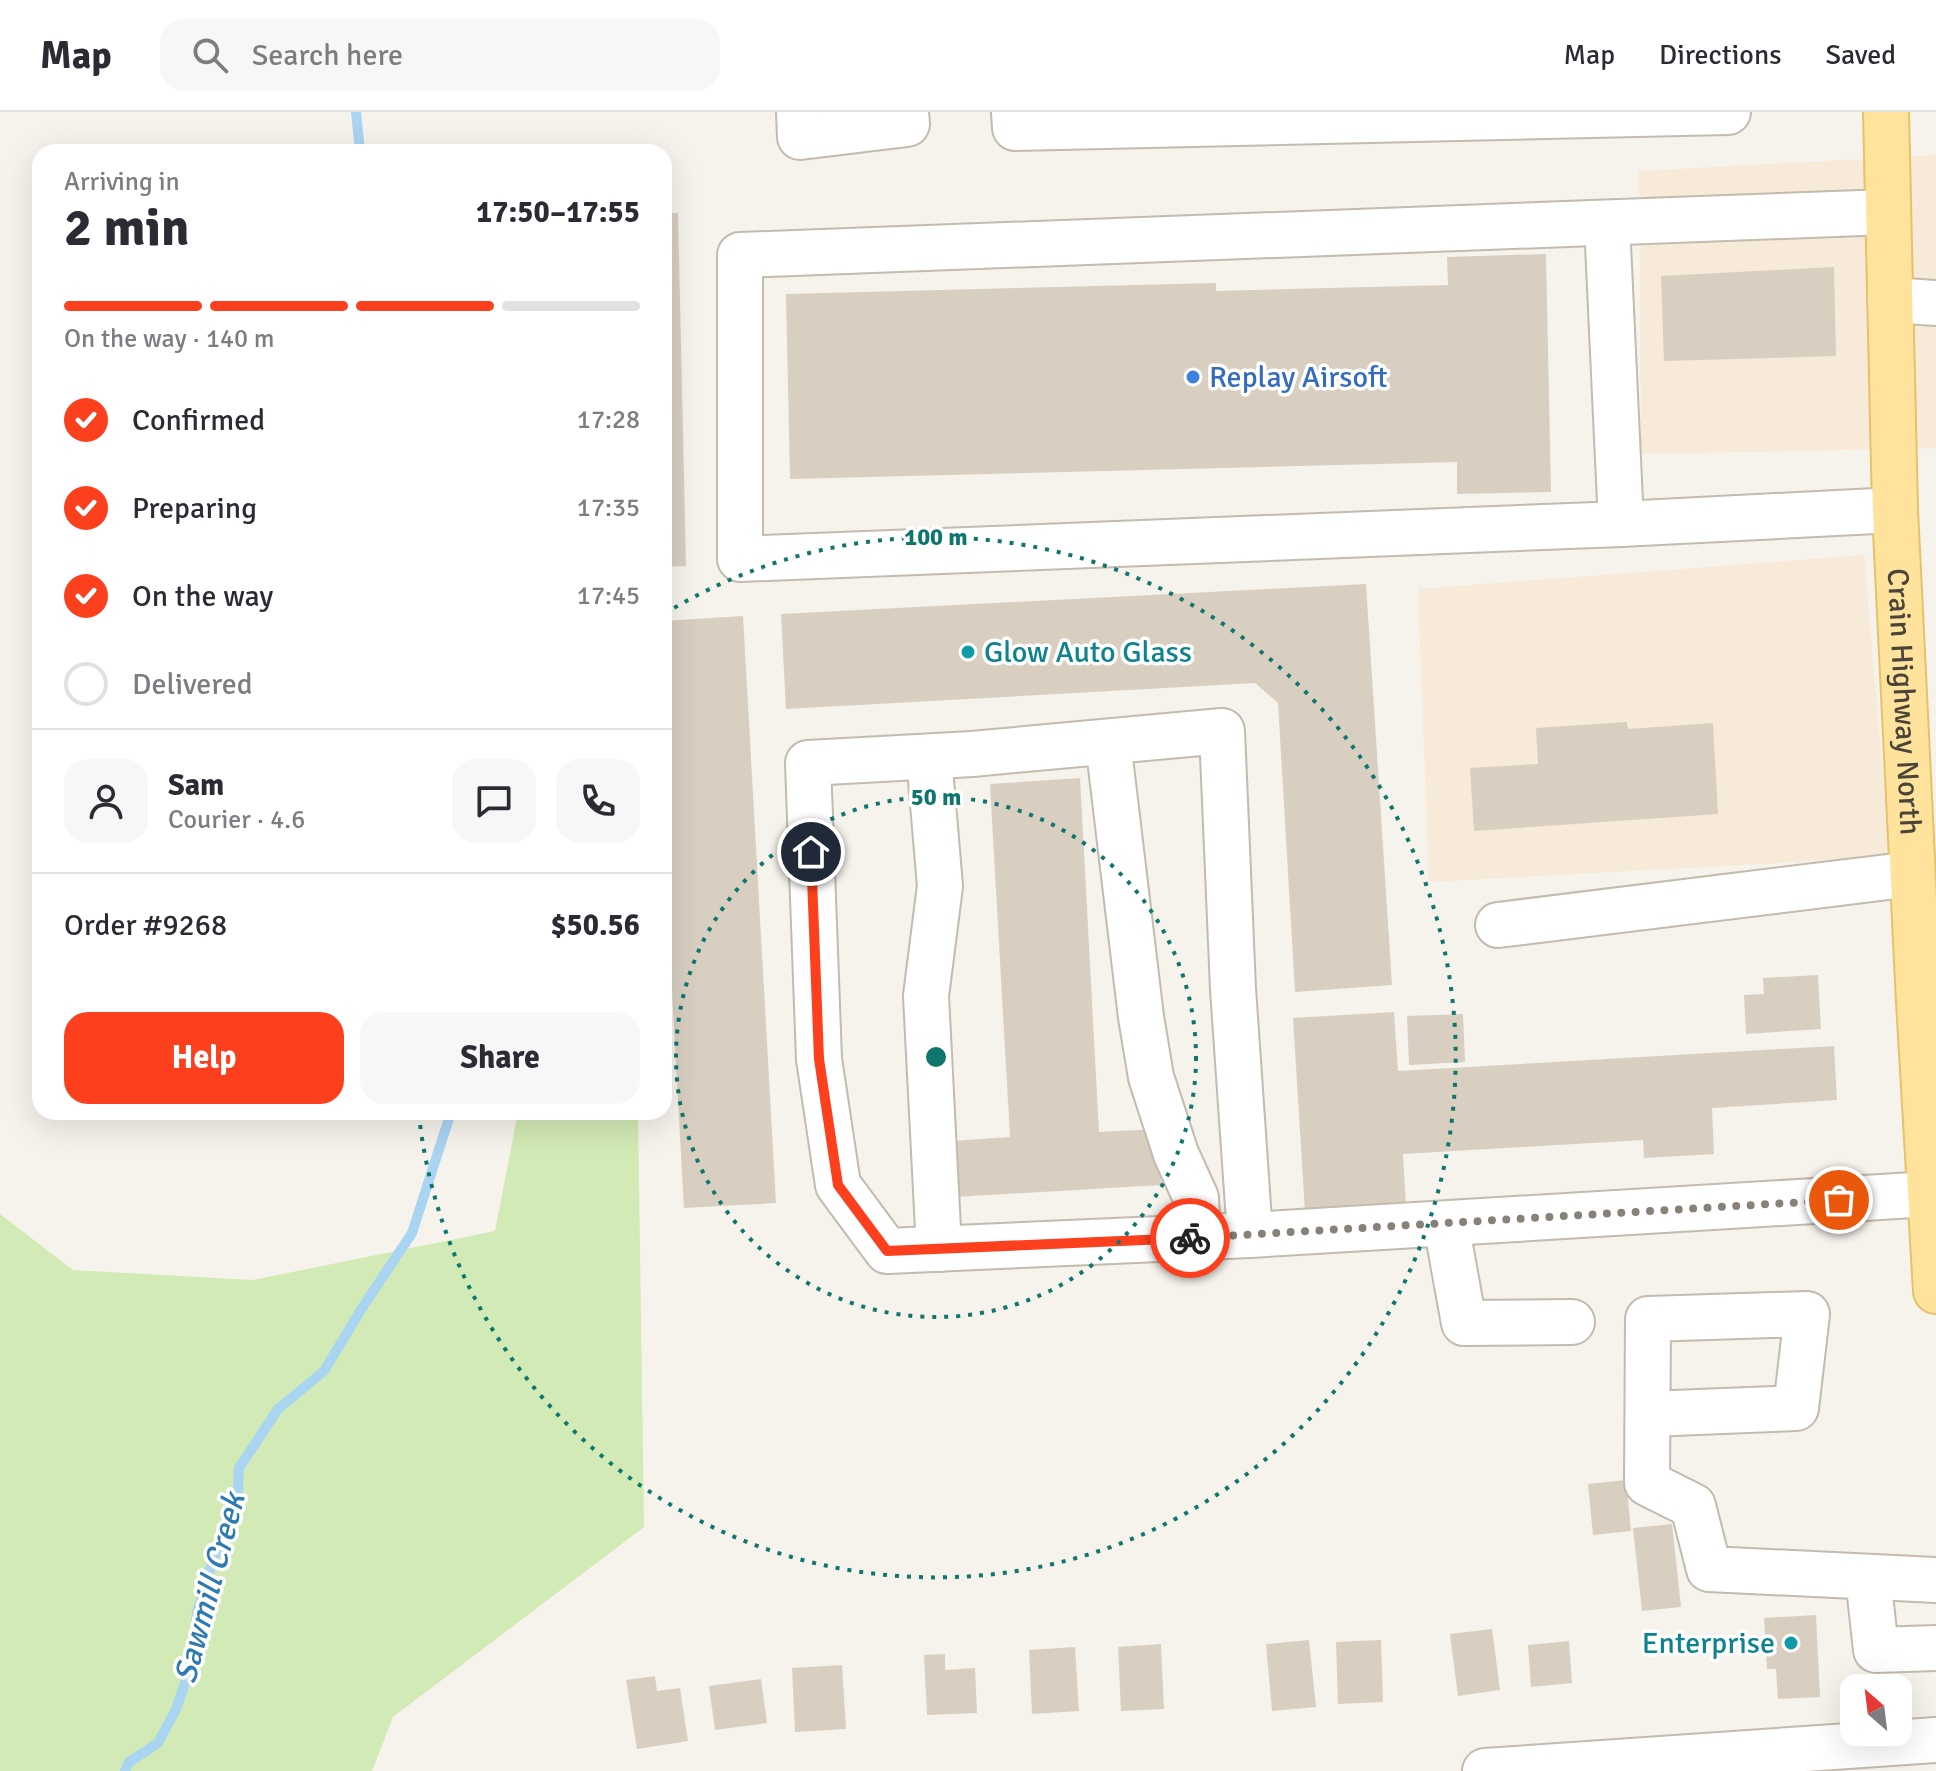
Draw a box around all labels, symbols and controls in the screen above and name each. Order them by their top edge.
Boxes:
search box [160,19,720,91]
text: Map [40,32,112,79]
icon: search [188,33,232,77]
text: Search here [252,37,403,74]
text: Map [1563,38,1615,72]
text: Directions [1659,38,1781,72]
text: Saved [1825,38,1896,72]
text: Arriving in [64,166,180,198]
text: 17:50–17:55 [476,194,640,231]
text: 2 min [64,196,190,260]
text: On the way · 140 m [64,323,274,355]
place label: Replay Airsoft [1209,359,1387,396]
marker: Replay Airsoft [1184,368,1202,386]
icon: check [64,398,108,442]
text: Confirmed [132,402,265,439]
text: 17:28 [577,404,640,436]
icon: check [64,486,108,530]
text: Preparing [132,490,257,527]
text: 17:35 [577,492,640,524]
text: 100 m [904,522,968,552]
street label: Crain Highway North [1879,567,1929,836]
icon: check [64,574,108,618]
text: On the way [132,578,273,615]
text: 17:45 [577,580,640,612]
place label: Glow Auto Glass [984,634,1192,671]
marker: Glow Auto Glass [959,643,977,661]
text: Delivered [132,666,253,703]
button: person [64,759,148,843]
button: chat [452,759,536,843]
button: phone [556,759,640,843]
text: Sam [168,767,224,804]
text: 50 m [911,782,961,812]
text: Courier · 4.6 [168,804,305,836]
pin [777,818,845,886]
icon: home [789,830,833,874]
text: Order #9268 [64,907,227,944]
text: $50.56 [550,907,640,944]
button: Help [64,1012,344,1104]
button: Share [360,1012,640,1104]
centre of rings [922,1043,950,1071]
pin [1805,1166,1873,1234]
icon: bag [1817,1178,1861,1222]
courier [1150,1198,1230,1278]
icon: bike [1168,1216,1212,1260]
water label: Sawmill Creek [165,1486,254,1687]
place label: Enterprise [1642,1625,1775,1662]
marker: Enterprise [1782,1634,1800,1652]
north arrow [1840,1674,1912,1746]
map controls [1840,1674,1912,1746]

